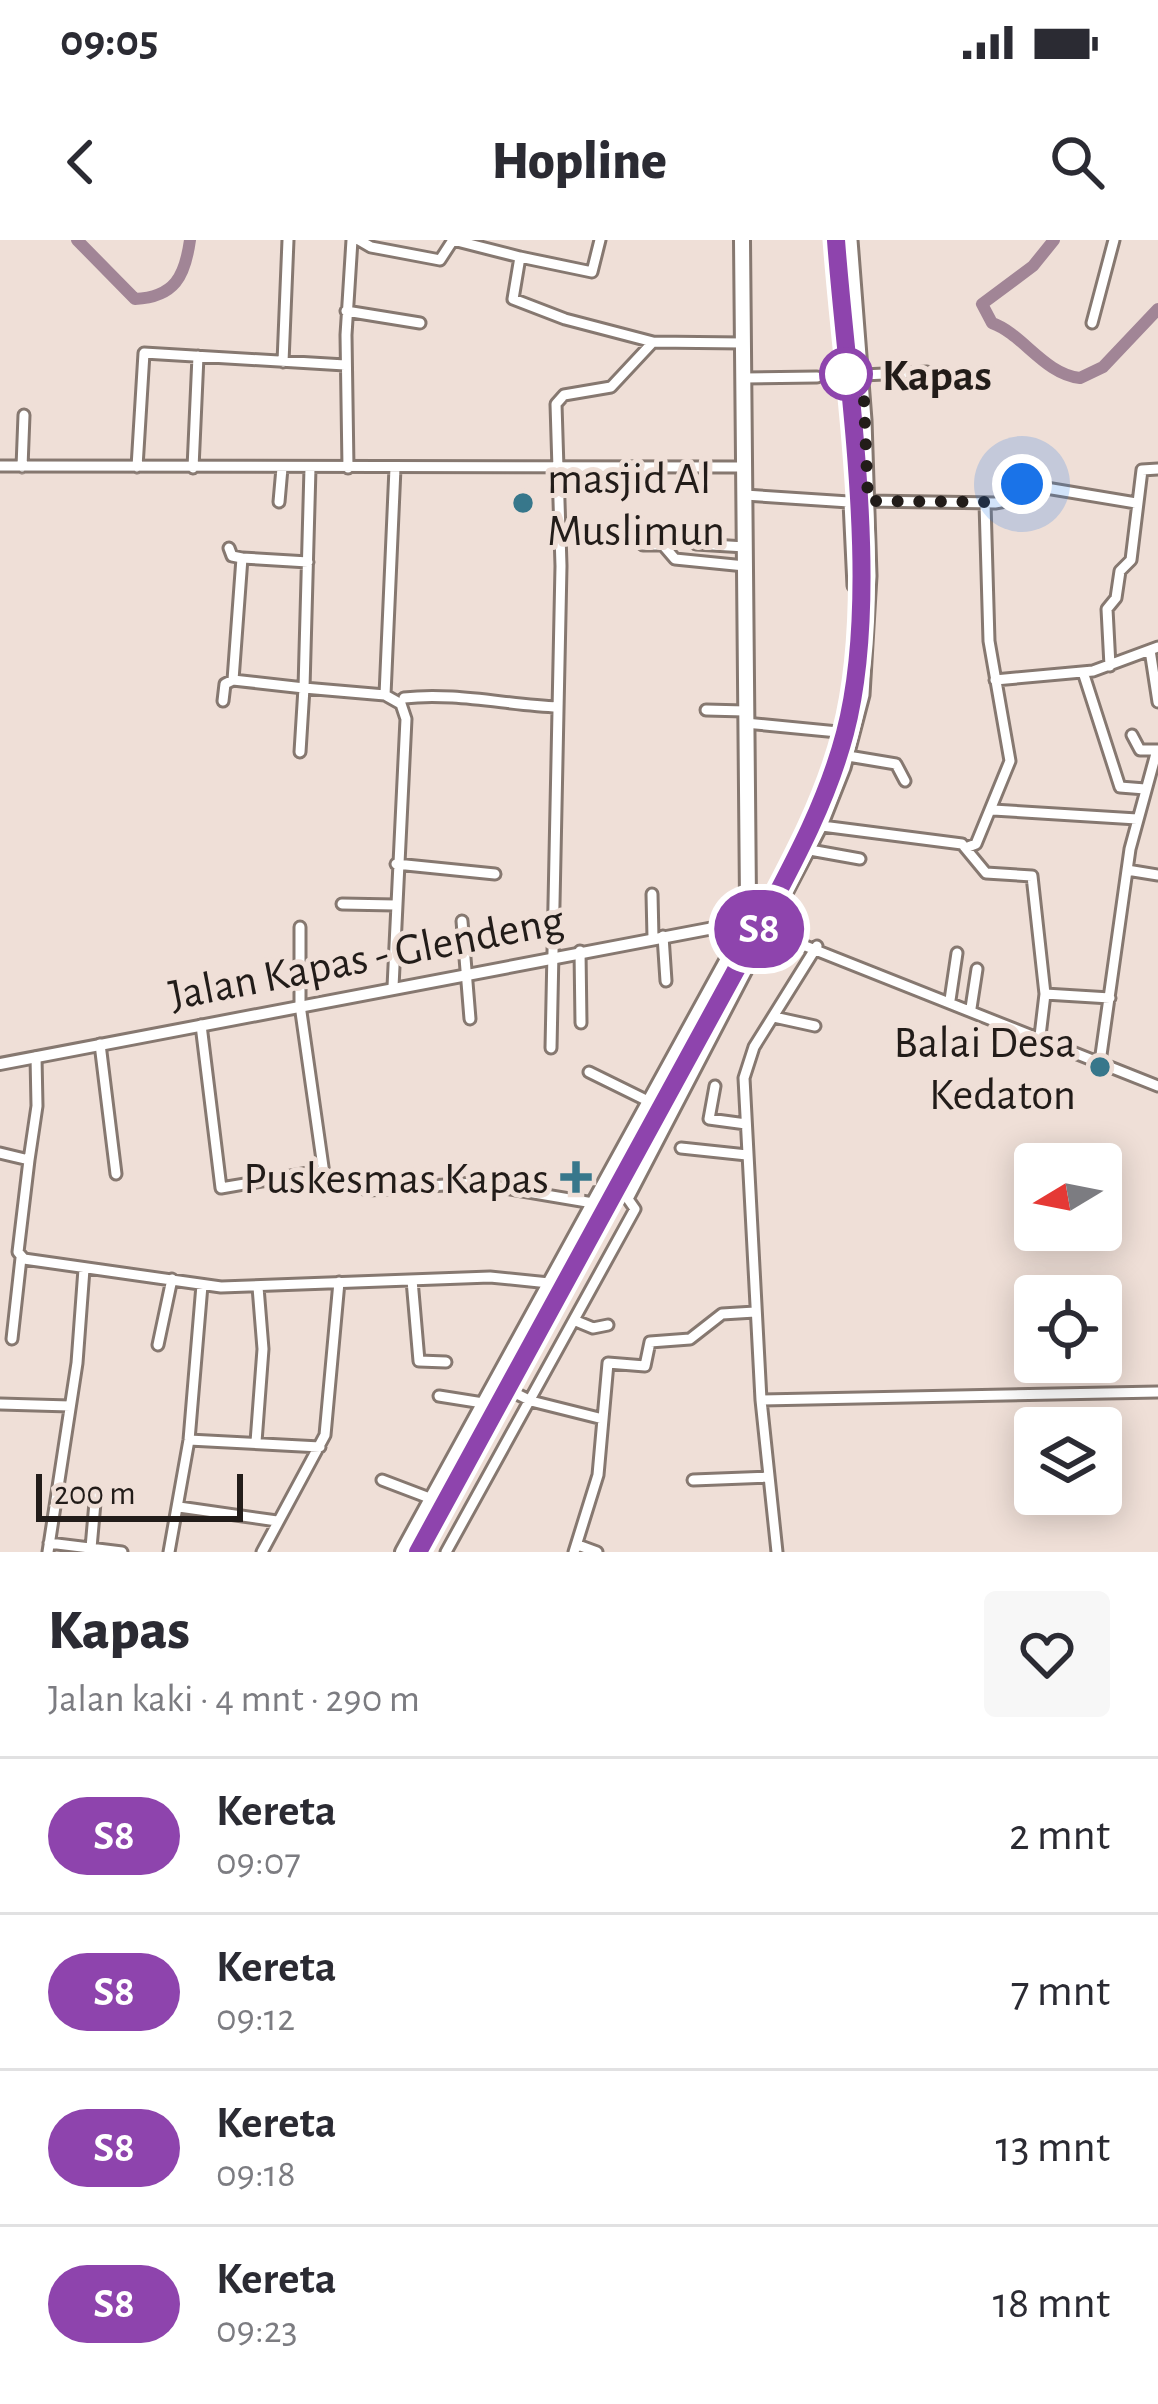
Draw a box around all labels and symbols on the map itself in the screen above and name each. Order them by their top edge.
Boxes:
marker: Kapas [821,349,871,399]
place label: Kapas [882,354,992,399]
your location [992,454,1052,514]
place label: masjid Al Muslimun [547,457,725,554]
marker: masjid Al Muslimun [510,490,536,516]
line badge: S8 [705,890,813,968]
street label: Jalan Kapas - Glendeng [165,898,568,1019]
place label: Balai Desa Kedaton [894,1021,1076,1118]
marker: Balai Desa Kedaton [1087,1054,1113,1080]
north arrow [1014,1143,1122,1251]
place label: Puskesmas Kapas [243,1157,549,1202]
marker: Puskesmas Kapas [560,1161,592,1193]
scale bar [36,1468,243,1521]

